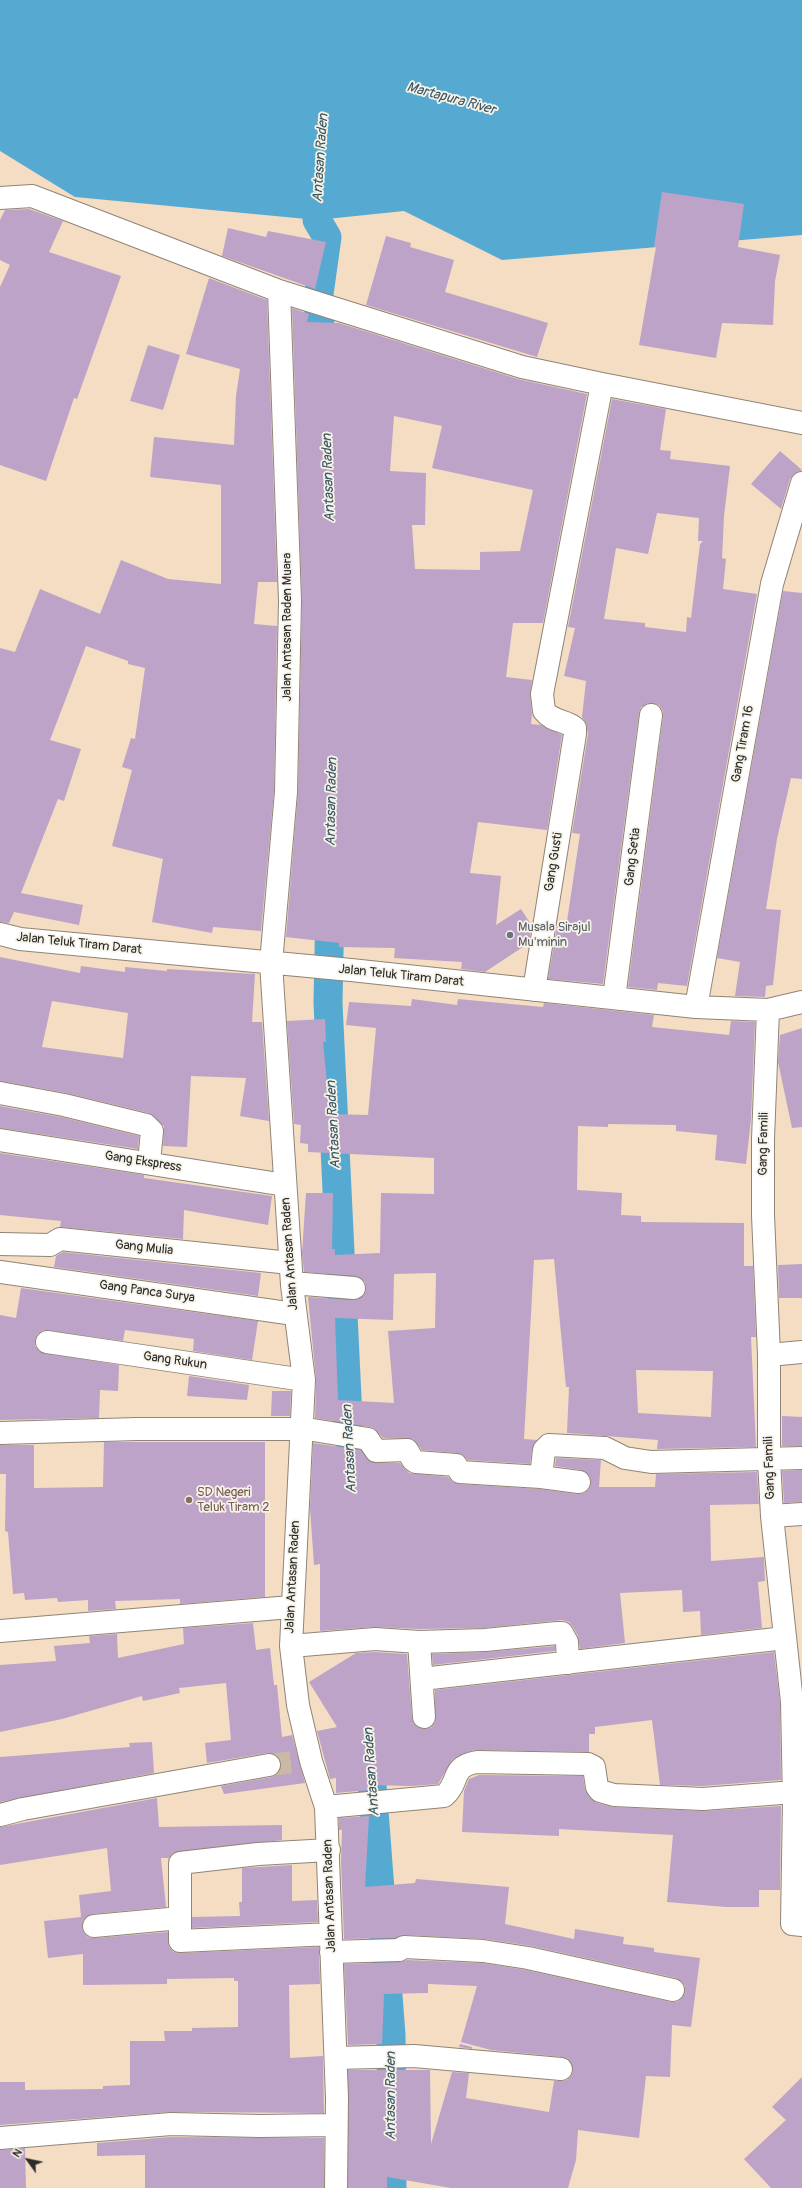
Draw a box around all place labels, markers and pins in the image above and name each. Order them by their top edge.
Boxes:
place label: Musala Sirajul Mu'minin [518,920,591,951]
marker: Musala Sirajul Mu'minin [505,930,515,940]
place label: SD Negeri Teluk Tiram 2 [197,1485,270,1516]
marker: SD Negeri Teluk Tiram 2 [184,1495,194,1505]

